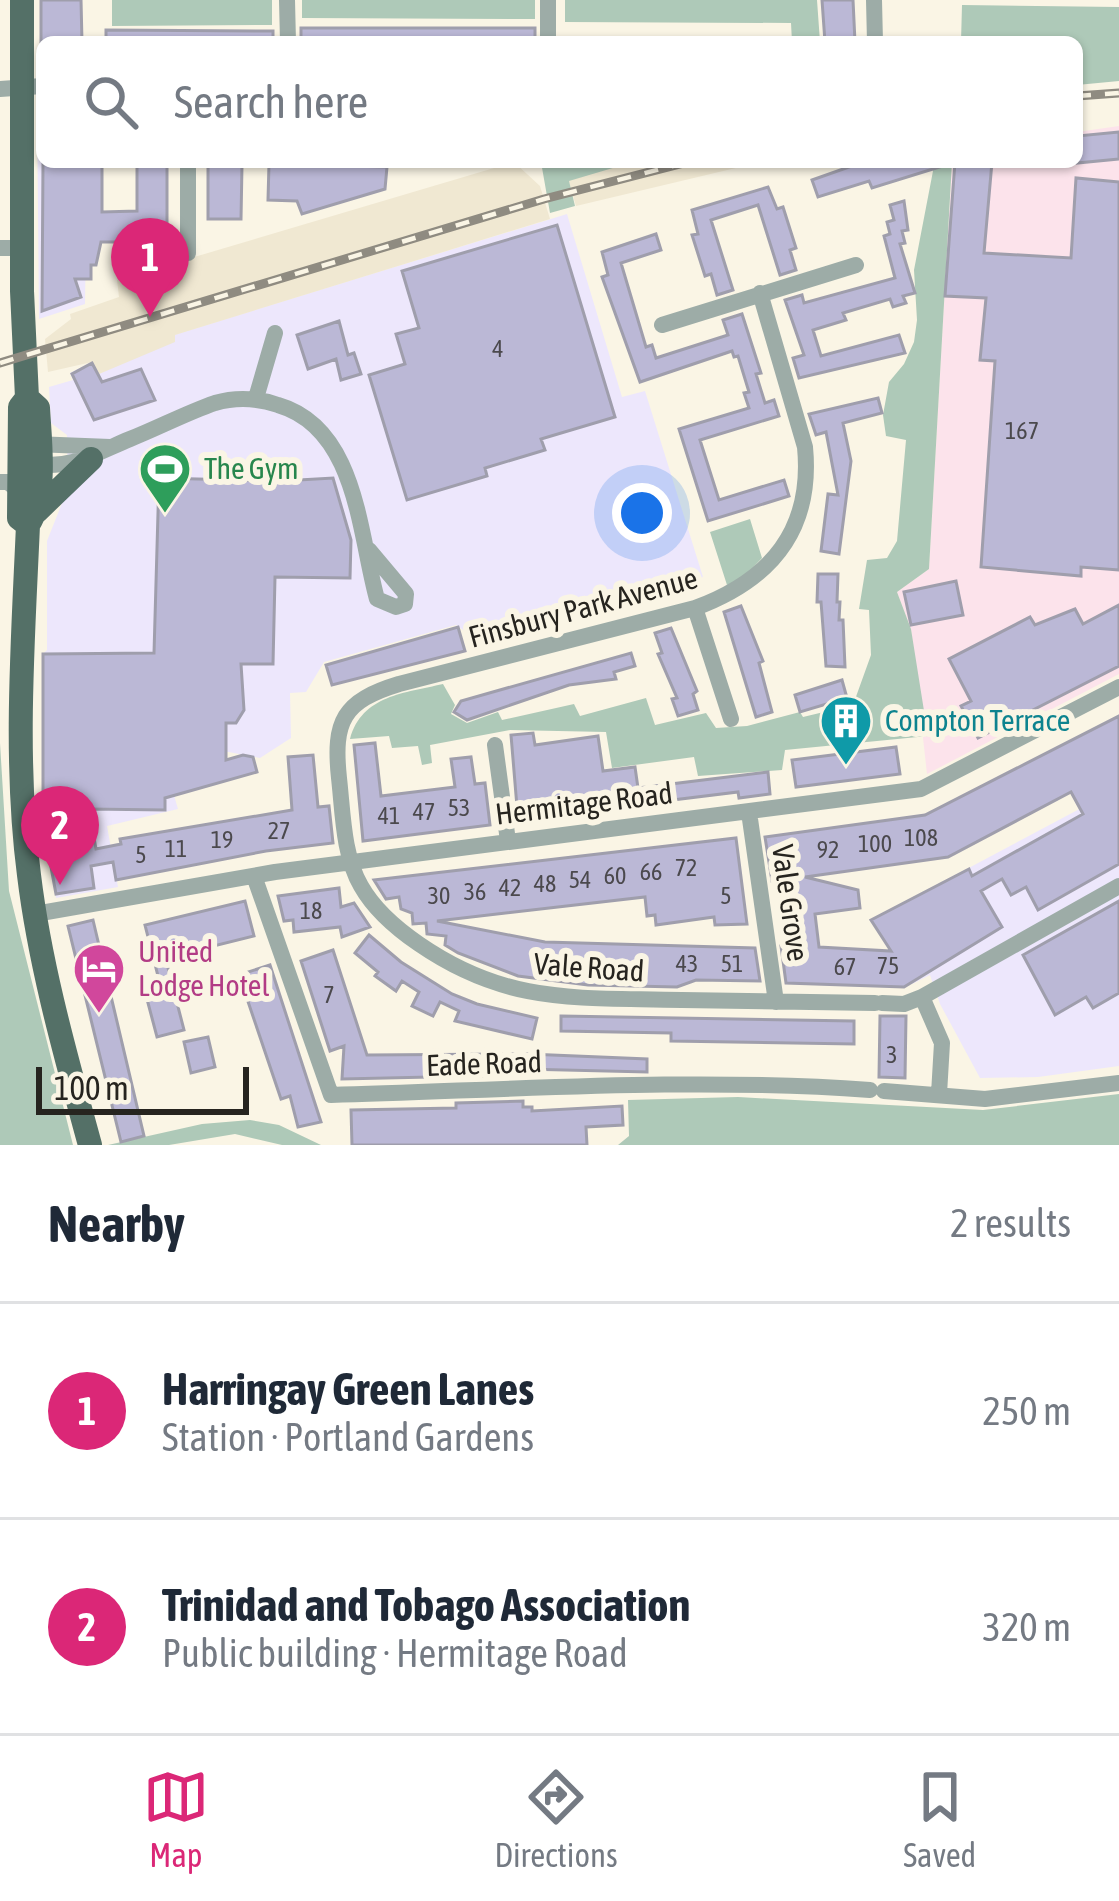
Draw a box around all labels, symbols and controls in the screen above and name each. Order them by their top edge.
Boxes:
search box [36,36,1083,168]
icon: search [78,69,144,135]
text: Search here [174,76,368,128]
pin: 1 [111,218,189,317]
house number: 4 [492,335,504,362]
house number: 167 [1005,417,1039,444]
sports icon: The Gym [137,441,193,515]
place label: The Gym [204,451,299,485]
your location [612,483,672,543]
street label: Finsbury Park Avenue [465,560,701,654]
building icon: Compton Terrace [818,693,874,767]
place label: Compton Terrace [885,703,1070,737]
street label: Hermitage Road [493,775,674,831]
pin: 2 [21,786,99,885]
house number: 53 [448,794,470,821]
house number: 47 [413,798,435,825]
house number: 41 [378,802,400,829]
house number: 27 [268,817,290,844]
house number: 108 [904,824,938,851]
house number: 19 [211,826,233,853]
house number: 100 [858,830,892,857]
house number: 11 [165,835,187,862]
house number: 92 [817,836,839,863]
house number: 5 [135,841,147,868]
street label: Vale Grove [766,842,816,963]
house number: 72 [675,854,697,881]
house number: 66 [640,858,662,885]
house number: 60 [604,862,626,889]
house number: 54 [569,866,591,893]
house number: 48 [534,870,556,897]
house number: 42 [499,874,521,901]
house number: 36 [464,878,486,905]
house number: 30 [428,882,450,909]
house number: 5 [720,882,732,909]
house number: 18 [300,897,322,924]
place label: United Lodge Hotel [138,934,269,1002]
hotel icon: United Lodge Hotel [71,941,127,1015]
street label: Vale Road [533,946,645,988]
house number: 43 [676,950,698,977]
house number: 51 [721,950,743,977]
house number: 75 [877,952,899,979]
house number: 67 [834,953,856,980]
house number: 7 [323,981,335,1008]
house number: 3 [886,1041,898,1068]
street label: Eade Road [425,1044,542,1082]
scale bar [36,1061,249,1114]
text: 100 m [54,1069,129,1107]
text: Nearby [48,1194,185,1253]
text: 2 results [950,1201,1071,1245]
text: Harringay Green Lanes [162,1363,534,1415]
text: 1 [78,1389,96,1433]
text: 250 m [983,1389,1071,1433]
text: Station · Portland Gardens [162,1415,534,1459]
text: Trinidad and Tobago Association [162,1579,690,1631]
text: 2 [78,1605,96,1649]
text: 320 m [983,1605,1071,1649]
text: Public building · Hermitage Road [162,1631,628,1675]
tab: Map [143,1764,209,1874]
tab: Directions [494,1764,618,1874]
tab: Saved [903,1764,976,1874]

